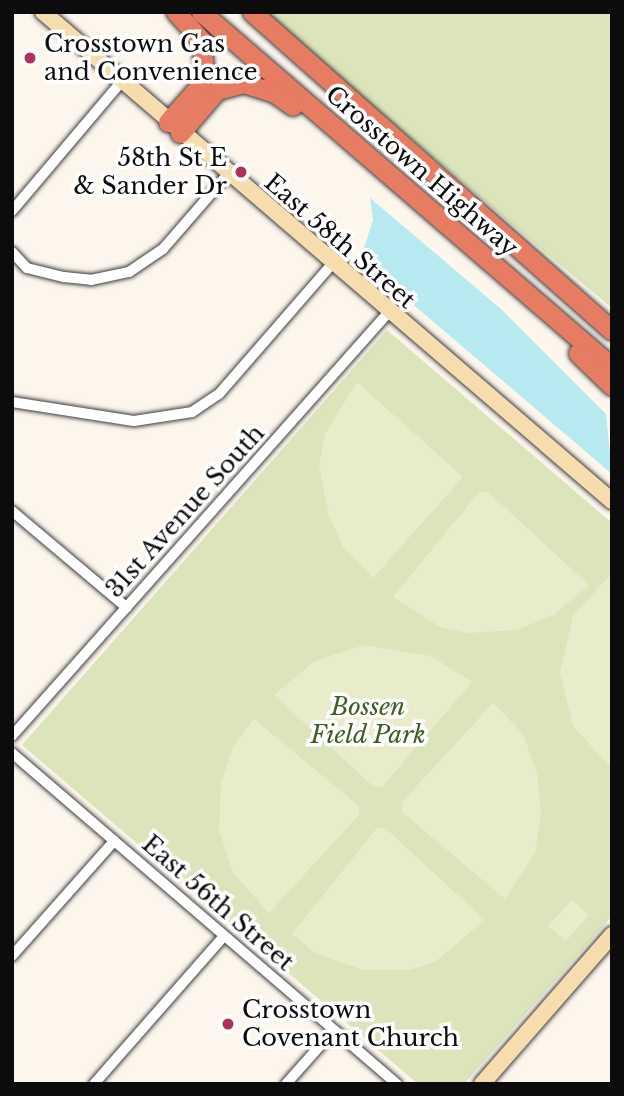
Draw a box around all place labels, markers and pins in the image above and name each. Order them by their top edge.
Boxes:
place label: Crosstown Gas and Convenience [44,30,257,86]
marker: Crosstown Gas and Convenience [22,50,38,66]
place label: 58th St E & Sander Dr [73,144,227,200]
marker: 58th St E & Sander Dr [233,164,249,180]
place label: Crosstown Covenant Church [242,996,459,1052]
marker: Crosstown Covenant Church [220,1016,236,1032]

